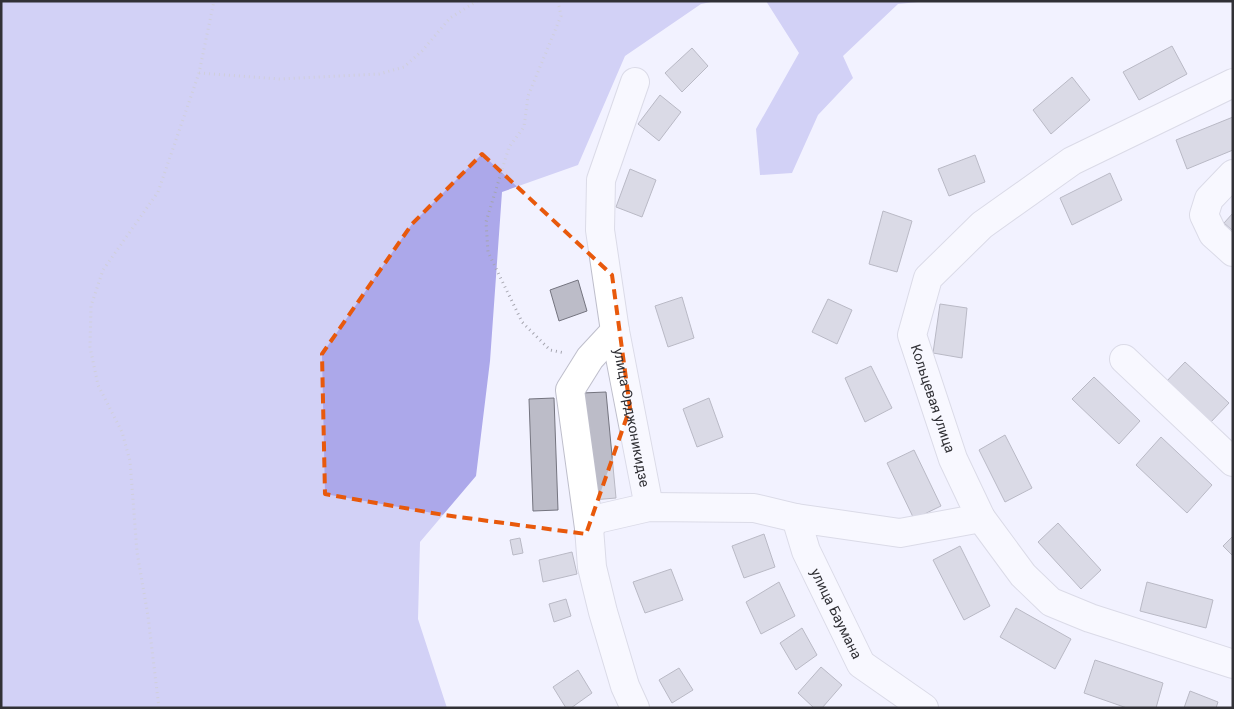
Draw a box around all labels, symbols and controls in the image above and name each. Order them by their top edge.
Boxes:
street label: Кольцевая улица [908,342,958,455]
street label: улица Орджоникидзе [610,347,653,488]
street label: улица Баумана [808,566,865,661]

